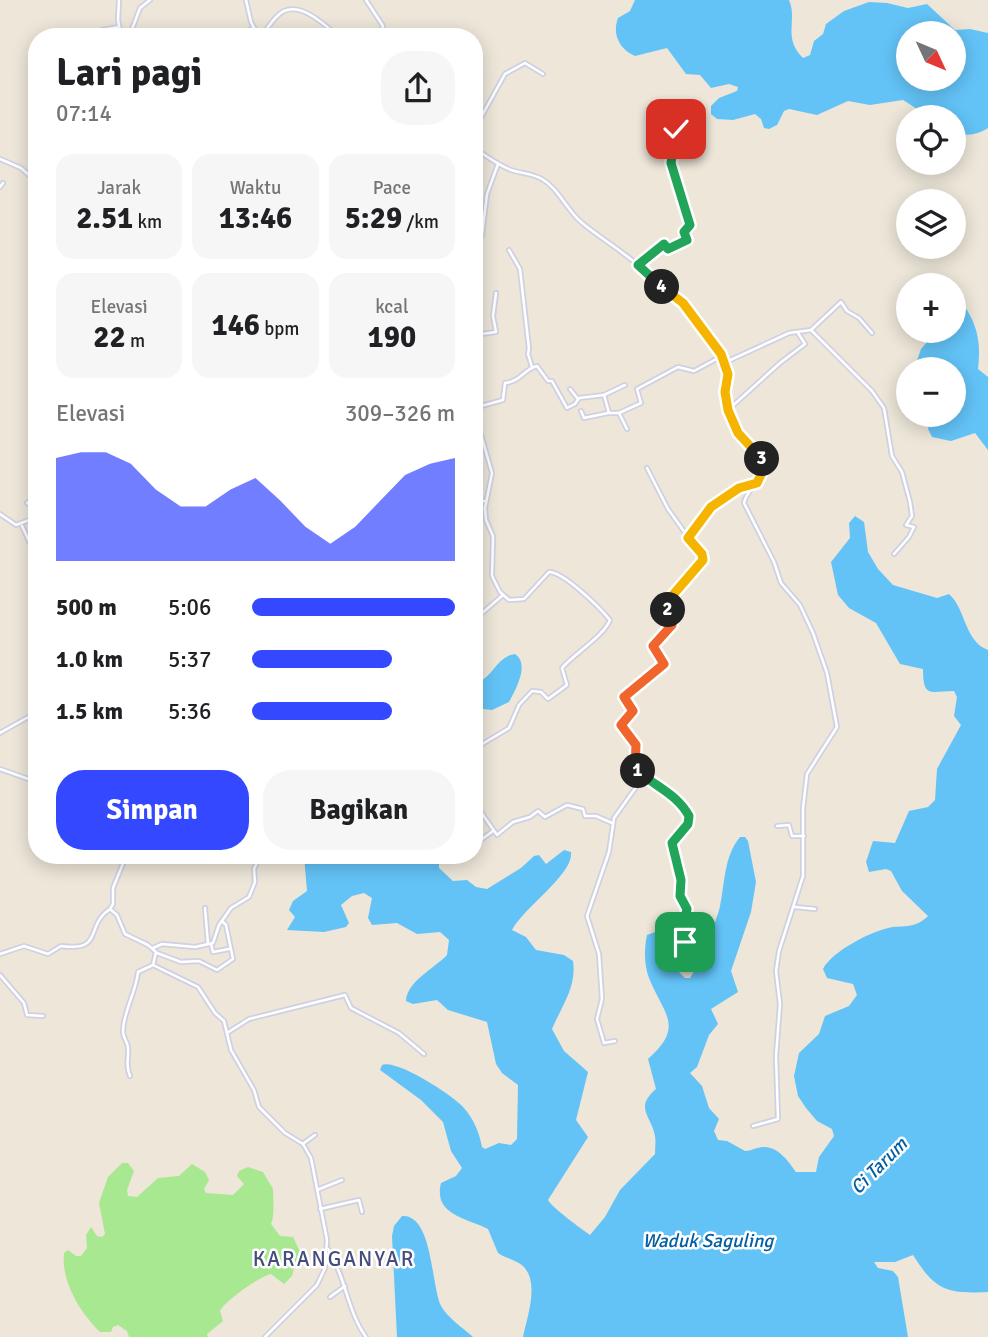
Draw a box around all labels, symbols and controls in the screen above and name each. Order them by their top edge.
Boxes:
north arrow [896,21,966,91]
map controls [896,21,966,427]
text: Lari pagi [56,49,202,96]
button: share [381,51,455,125]
text: 07:14 [56,99,112,128]
pin [646,99,706,159]
button: locate [896,105,966,175]
icon: check [657,110,695,148]
text: Jarak [97,176,141,200]
text: Waktu [230,176,281,200]
text: Pace [373,176,411,200]
button: layers [896,189,966,259]
text: 2.51 [76,200,133,237]
text: 13:46 [219,200,292,237]
text: 5:29 [345,200,402,237]
text: km [133,210,162,234]
text: /km [402,210,439,234]
pin: 4 [644,270,680,304]
button: + [896,273,966,343]
text: 4 [656,274,667,298]
text: Elevasi [91,295,148,319]
text: kcal [375,295,408,319]
text: 146 [211,307,260,344]
text: bpm [260,317,300,341]
text: 22 [93,319,126,356]
text: 190 [368,319,416,356]
text: m [126,329,145,353]
button: − [896,357,966,427]
text: Elevasi [56,399,125,428]
text: 309–326 m [345,399,455,428]
pin: 3 [744,442,780,476]
text: 3 [756,446,767,470]
pin: 2 [650,592,686,628]
text: 500 m [56,593,117,622]
text: 5:06 [168,593,211,622]
text: 2 [662,597,673,621]
text: 1.0 km [56,645,123,674]
text: 5:37 [168,645,211,674]
text: 1.5 km [56,697,123,726]
text: 5:36 [168,697,211,726]
pin: 1 [620,754,656,788]
text: 1 [632,758,643,782]
button: Simpan [56,770,249,850]
button: Bagikan [263,770,455,850]
pin [655,912,715,972]
icon: arrive [666,923,704,961]
water label: Ci Tarum [845,1132,913,1200]
water label: Waduk Saguling [643,1229,775,1253]
district label: KARANGANYAR [253,1246,415,1272]

